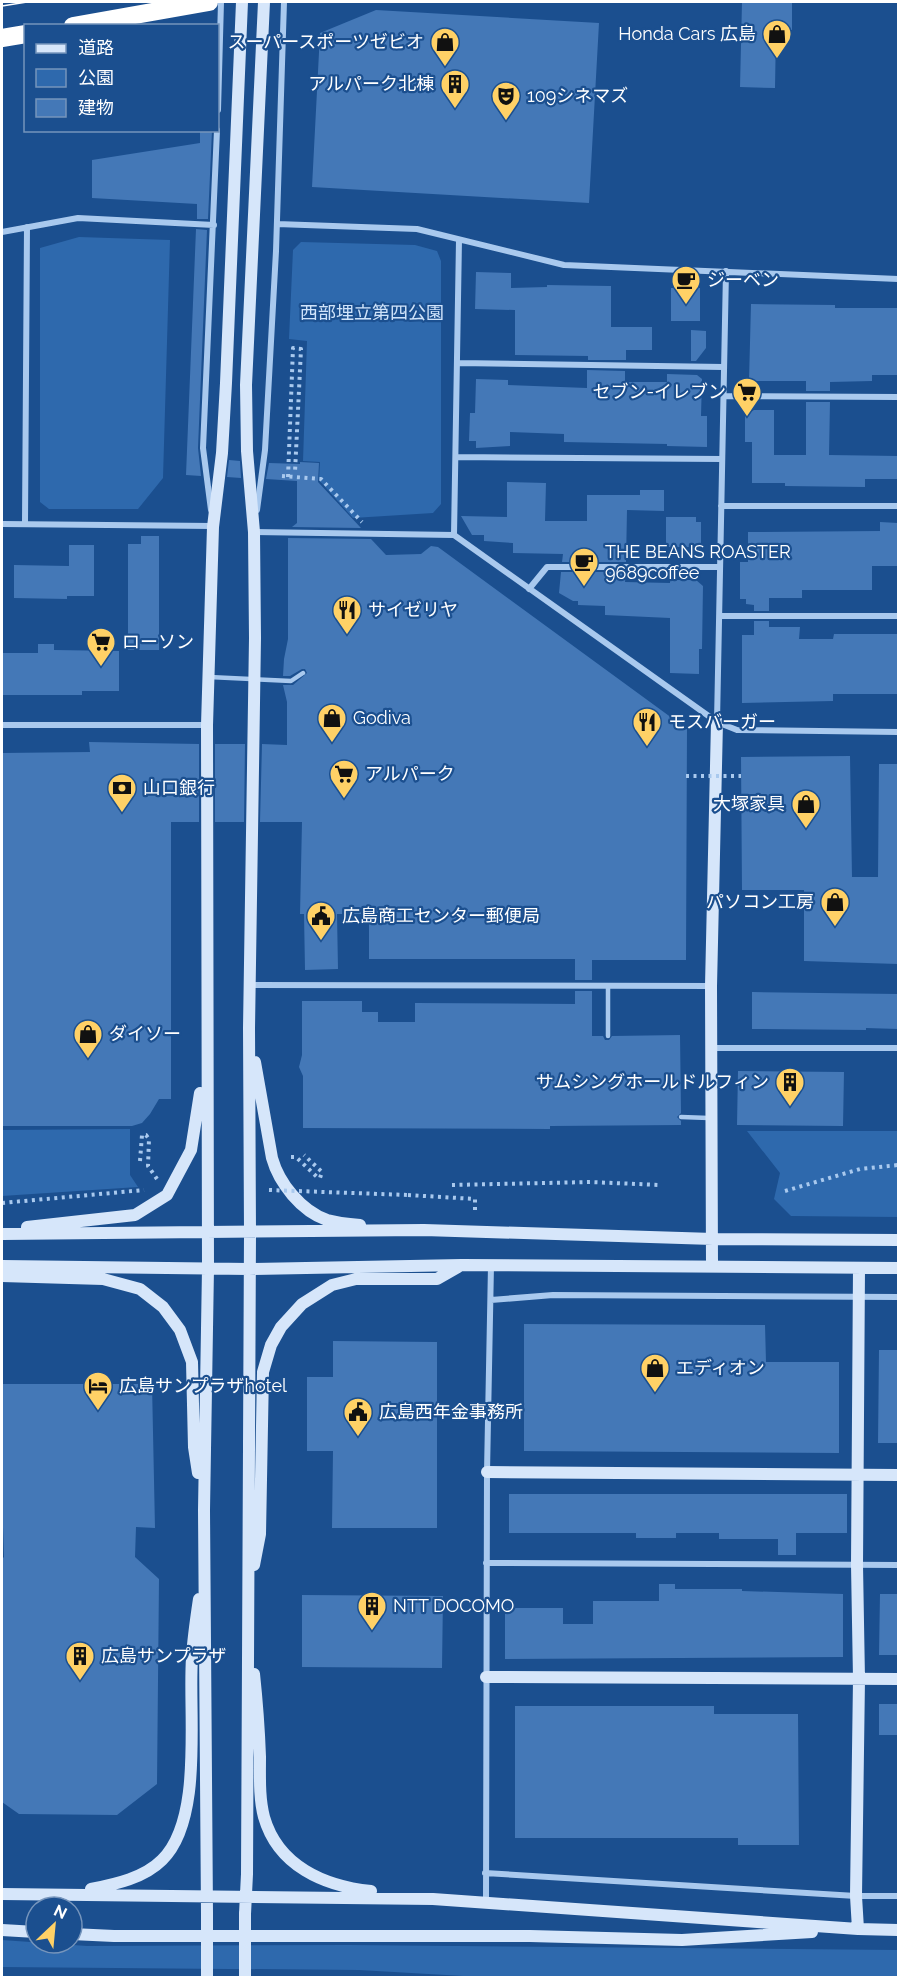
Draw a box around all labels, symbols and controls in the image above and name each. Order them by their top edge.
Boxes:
shop icon: Honda Cars 広島 [761,18,793,60]
place label: Honda Cars 広島 [618,23,756,44]
legend [24,24,219,132]
shop icon: スーパースポーツゼビオ [429,26,461,68]
place label: スーパースポーツゼビオ [227,31,424,52]
text: 道路 [78,37,114,58]
text: 公園 [78,67,114,88]
building icon: アルパーク北棟 [439,68,471,110]
place label: アルパーク北棟 [308,73,434,94]
theatre icon: 109シネマズ [490,80,522,122]
place label: 109シネマズ [527,85,628,106]
text: 建物 [78,97,114,118]
cafe icon: ジーベン [670,264,702,306]
place label: ジーベン [707,269,779,290]
park label: 西部埋立第四公園 [300,302,444,323]
supermarket icon: セブン-イレブン [731,376,763,418]
place label: セブン-イレブン [592,381,726,402]
place label: THE BEANS ROASTER 9689coffee [605,541,791,583]
cafe icon: THE BEANS ROASTER 9689coffee [568,546,600,588]
restaurant icon: サイゼリヤ [331,594,363,636]
place label: サイゼリヤ [368,599,458,620]
supermarket icon: ローソン [85,626,117,668]
place label: ローソン [122,631,194,652]
shop icon: Godiva [316,702,348,744]
restaurant icon: モスバーガー [631,706,663,748]
place label: Godiva [353,707,411,728]
place label: モスバーガー [668,711,776,732]
supermarket icon: アルパーク [328,758,360,800]
place label: アルパーク [365,763,455,784]
bank icon: 山口銀行 [106,772,138,814]
place label: 山口銀行 [143,777,215,798]
shop icon: 大塚家具 [790,788,822,830]
place label: 大塚家具 [713,793,785,814]
shop icon: パソコン工房 [819,886,851,928]
place label: パソコン工房 [706,891,814,912]
public building icon: 広島商工センター郵便局 [305,900,337,942]
place label: 広島商工センター郵便局 [342,905,540,926]
shop icon: ダイソー [72,1018,104,1060]
place label: ダイソー [109,1023,181,1044]
building icon: サムシングホールドルフィン [774,1066,806,1108]
place label: サムシングホールドルフィン [536,1071,769,1092]
shop icon: エディオン [639,1352,671,1394]
place label: エディオン [676,1357,765,1378]
hotel icon: 広島サンプラザhotel [82,1370,114,1412]
place label: 広島サンプラザhotel [119,1375,287,1396]
public building icon: 広島西年金事務所 [342,1396,374,1438]
place label: 広島西年金事務所 [379,1401,523,1422]
building icon: NTT DOCOMO [356,1590,388,1632]
place label: NTT DOCOMO [393,1595,514,1616]
building icon: 広島サンプラザ [64,1640,96,1682]
place label: 広島サンプラザ [101,1645,226,1666]
north arrow [24,1895,84,1955]
text: N [51,1901,70,1923]

